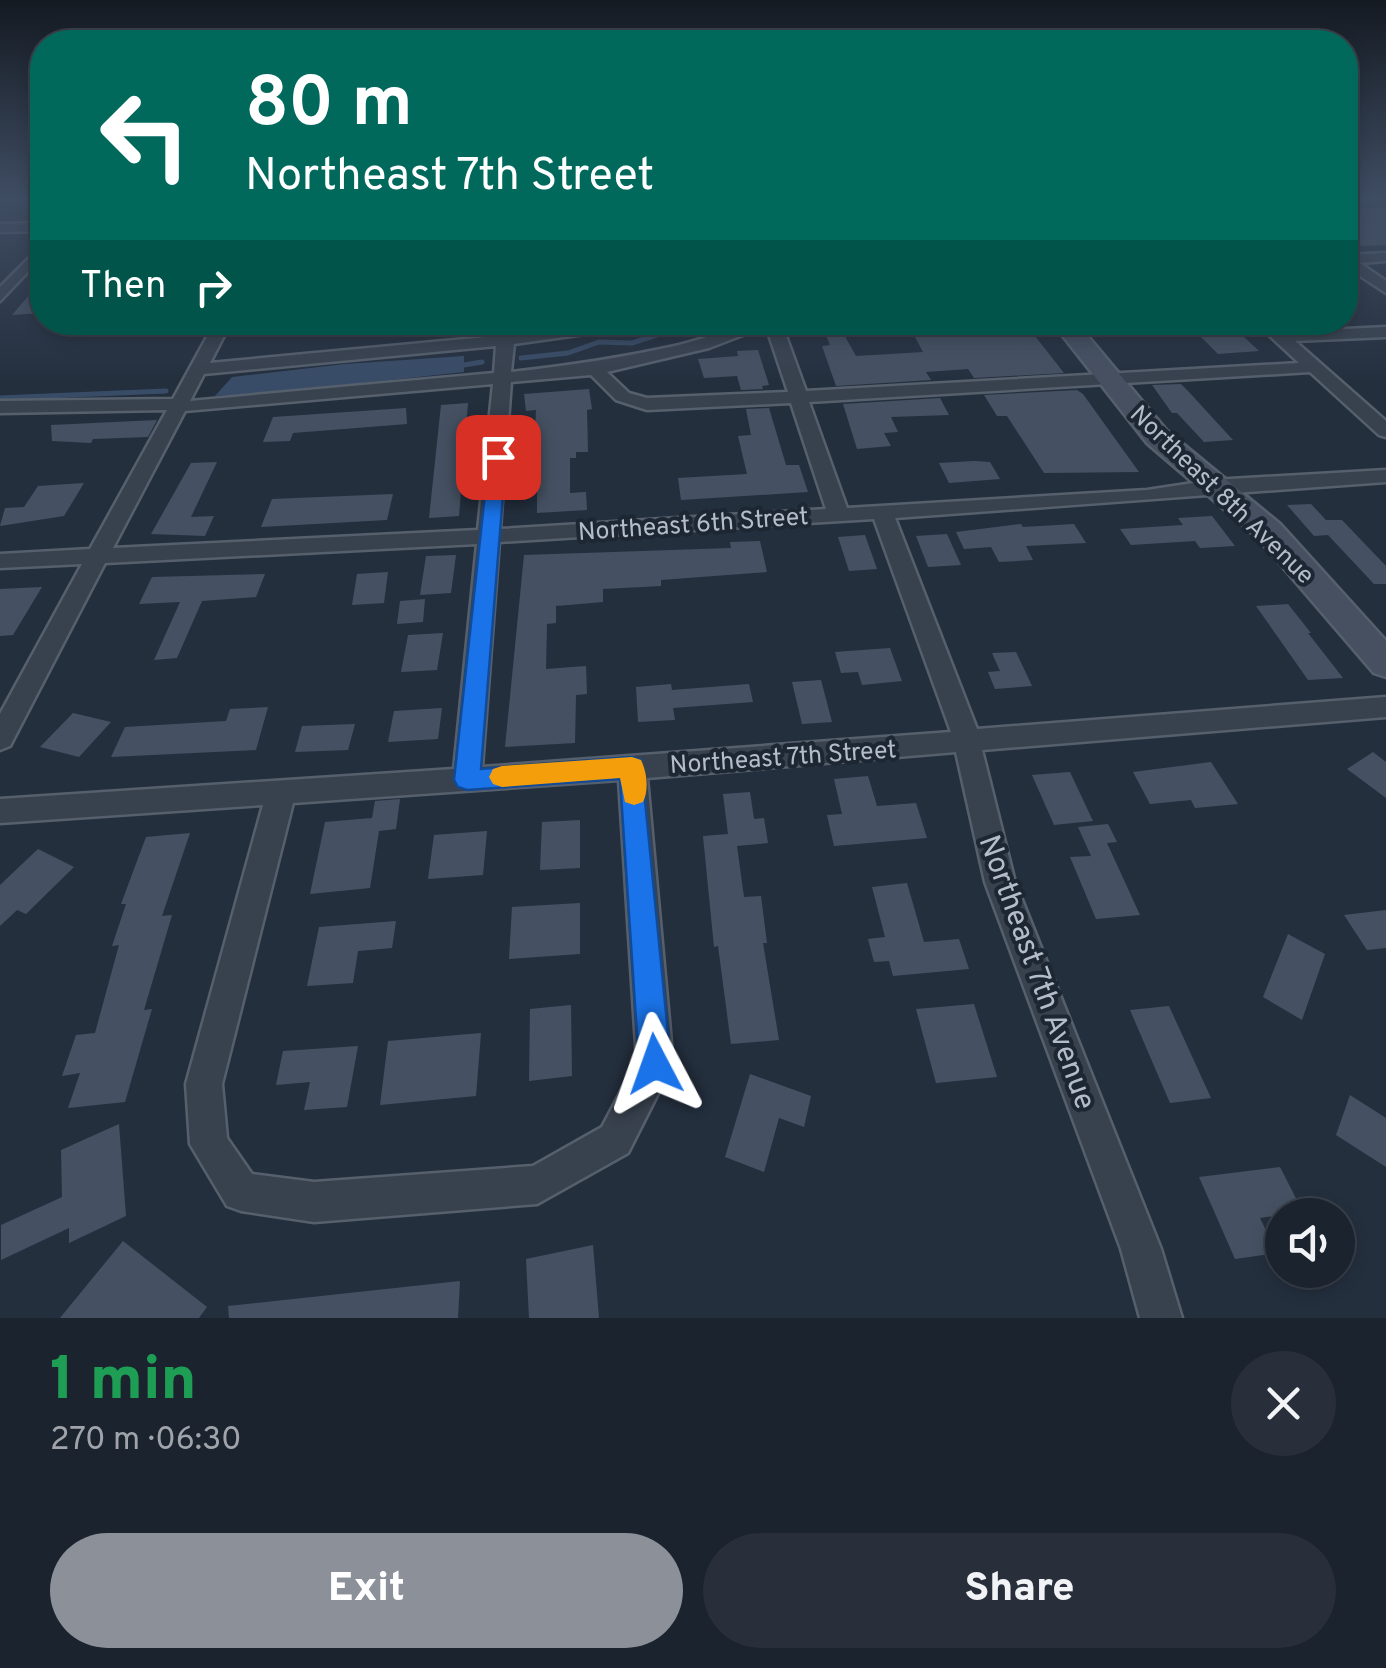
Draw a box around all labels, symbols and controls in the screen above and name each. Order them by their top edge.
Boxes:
text: 80 m [245,62,413,151]
icon: left [80,70,210,200]
text: Northeast 7th Street [245,149,654,206]
icon: right [186,260,241,315]
text: Then [80,263,166,312]
street label: Northeast 8th Avenue [1122,400,1320,593]
pin [456,415,541,500]
icon: arrive [471,430,526,485]
street label: Northeast 6th Street [577,502,810,550]
street label: Northeast 7th Street [669,735,898,783]
street label: Northeast 7th Avenue [969,831,1103,1115]
position arrow [603,1012,707,1116]
map controls [1265,1198,1355,1288]
button: sound [1265,1198,1355,1288]
text: 1 min [50,1345,197,1421]
button: close [1231,1351,1336,1456]
text: 270 m · 06:30 [50,1421,242,1461]
button: Exit [50,1533,683,1648]
button: Share [703,1533,1336,1648]

